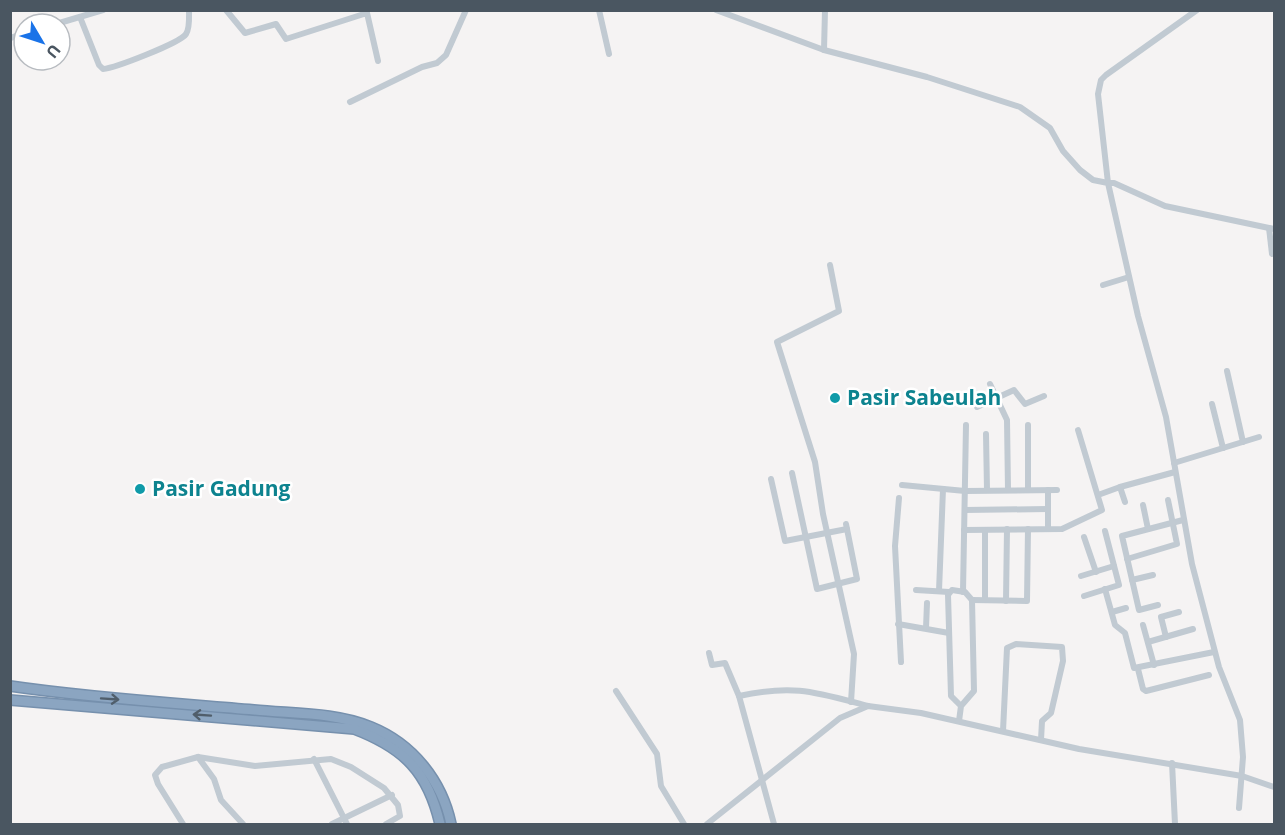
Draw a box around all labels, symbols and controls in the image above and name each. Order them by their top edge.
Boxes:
north arrow [12,12,72,72]
text: U [41,40,66,63]
place label: Pasir Sabeulah [847,383,1001,411]
marker: Pasir Sabeulah [828,391,842,405]
place label: Pasir Gadung [152,474,290,502]
marker: Pasir Gadung [133,482,147,496]
one-way arrow [100,693,120,704]
one-way arrow [192,709,212,720]

